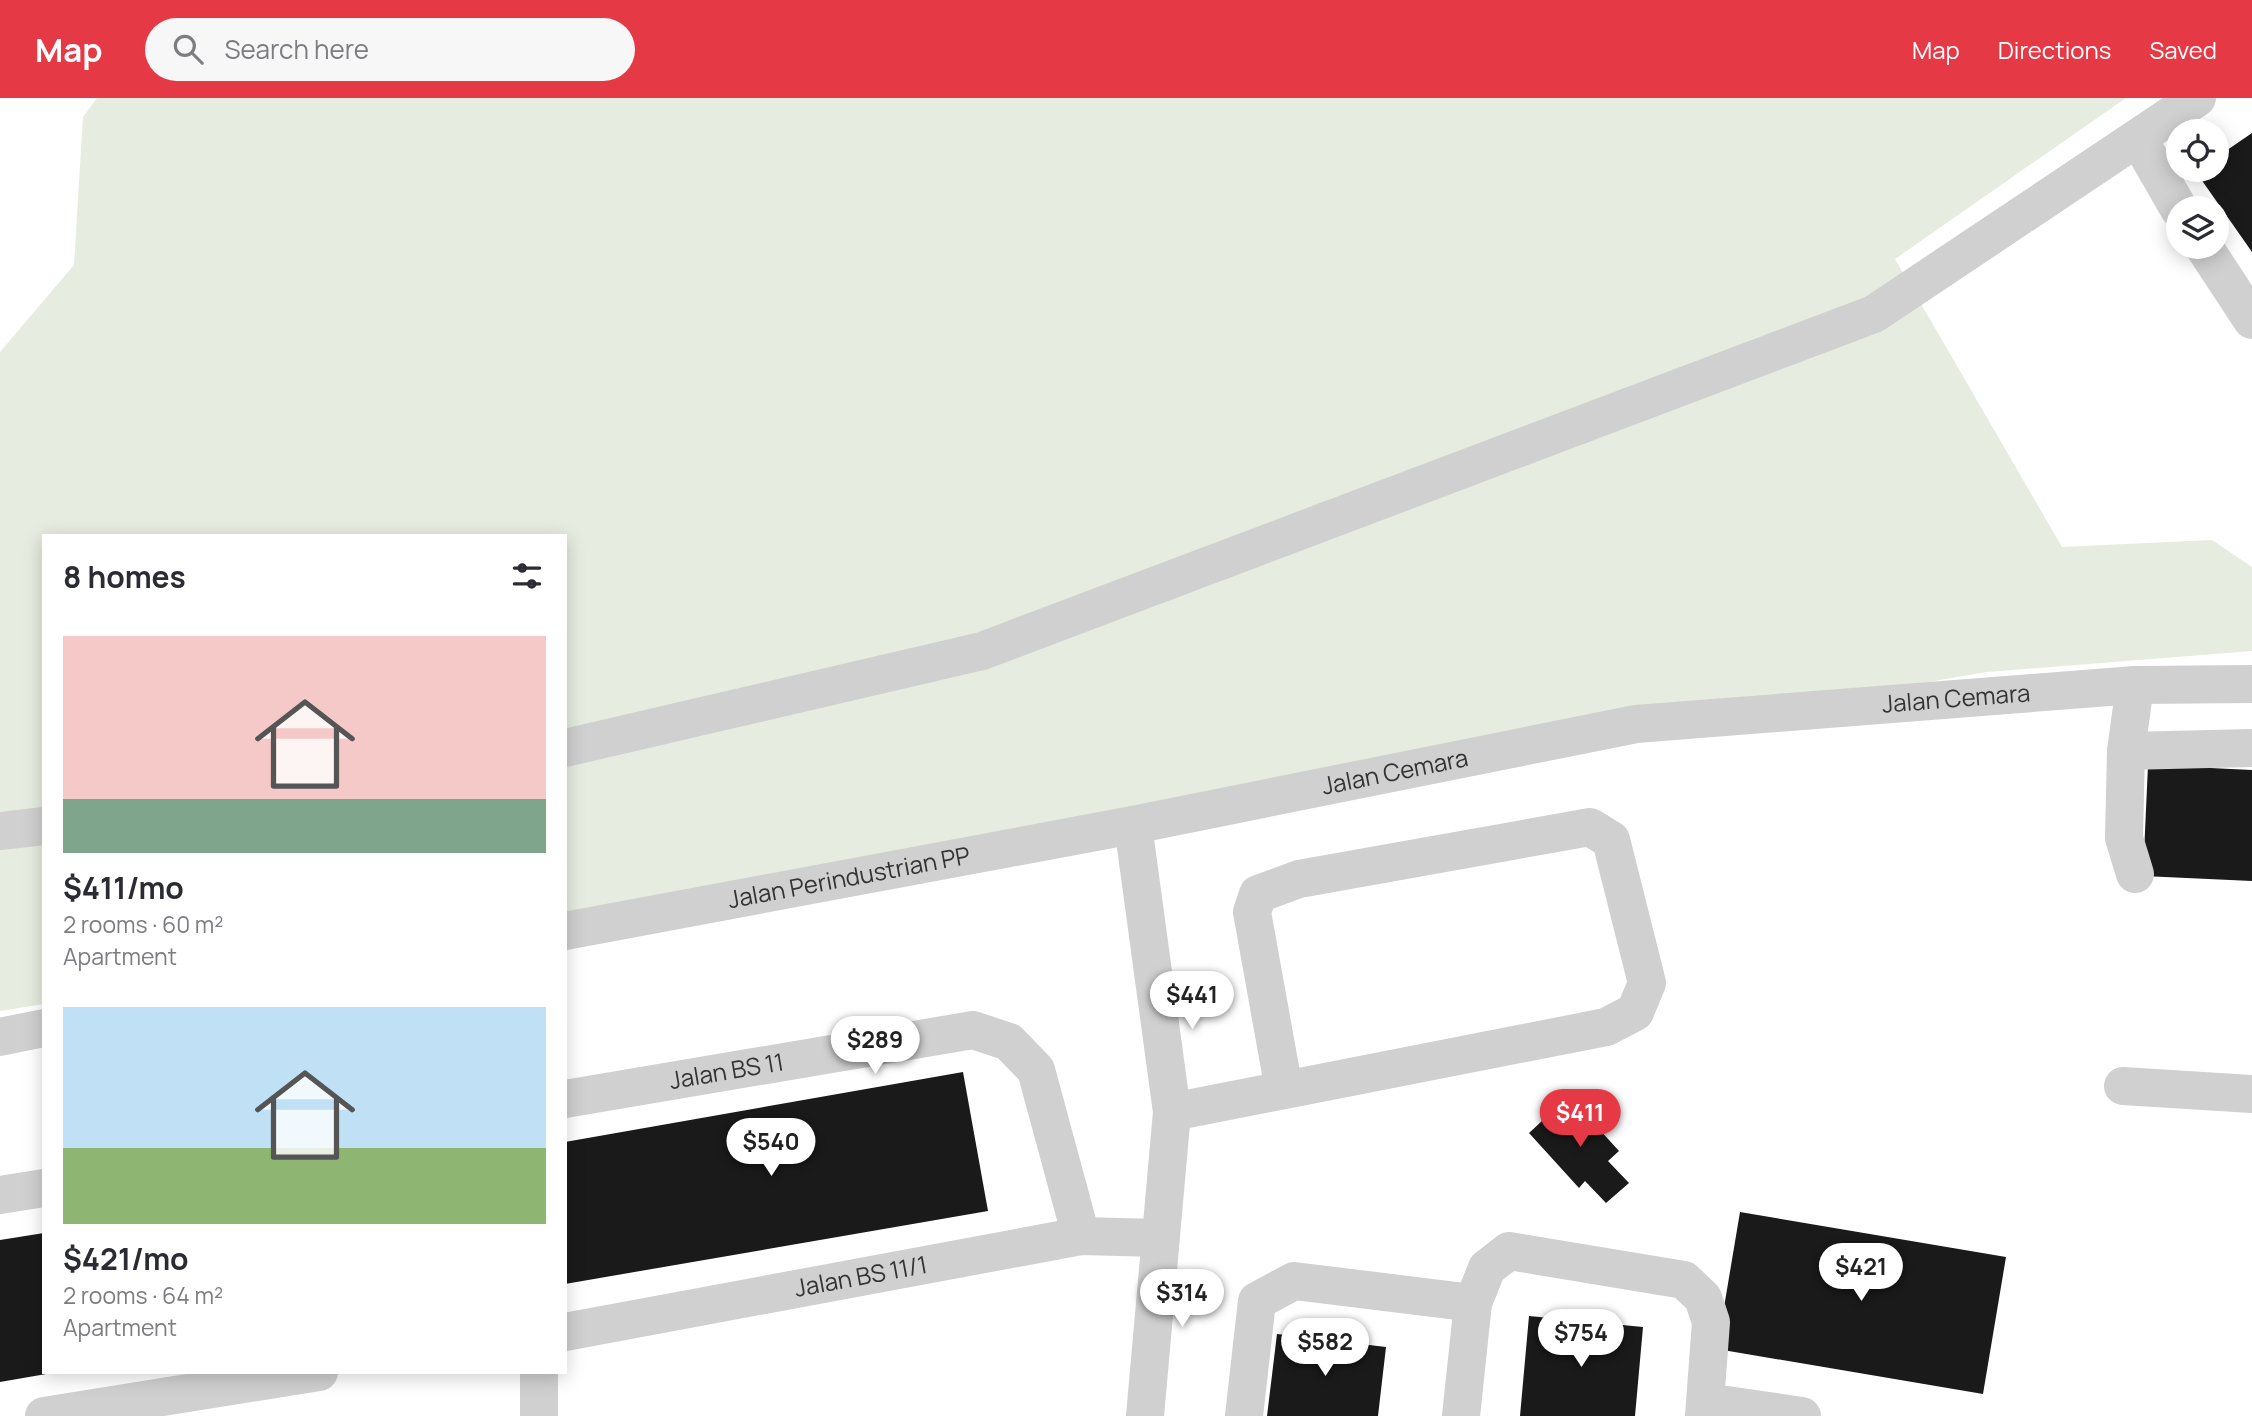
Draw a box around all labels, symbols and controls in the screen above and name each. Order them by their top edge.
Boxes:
search box [145,18,635,81]
text: Map [35,27,103,72]
icon: search [169,30,207,68]
text: Search here [225,31,369,67]
text: Map [1912,33,1960,66]
text: Directions [1998,33,2111,66]
text: Saved [2149,33,2217,66]
map controls [2166,119,2229,259]
button: locate [2166,119,2229,182]
button: layers [2166,196,2229,259]
text: 8 homes [63,556,186,597]
icon: filters [508,557,546,595]
street label: Jalan Cemara [1881,675,2031,720]
icon: home [242,681,368,807]
street label: Jalan Cemara [1319,740,1471,802]
street label: Jalan Perindustrian PP [725,838,973,915]
text: $411/mo [63,867,184,908]
text: 2 rooms · 60 m² [63,908,224,940]
text: Apartment [63,940,177,972]
pin: $441 [1151,972,1233,1031]
text: $441 [1166,978,1218,1010]
pin: $289 [834,1016,916,1076]
text: $289 [847,1023,903,1055]
street label: Jalan BS 11 [667,1044,786,1096]
icon: home [242,1052,368,1178]
pin: $411 [1539,1090,1621,1149]
text: $411 [1556,1096,1604,1128]
pin: $540 [730,1118,812,1178]
text: $540 [742,1125,800,1157]
text: $421/mo [63,1238,188,1279]
pin: $421 [1820,1244,1902,1303]
street label: Jalan BS 11/1 [792,1247,930,1304]
text: $421 [1835,1250,1887,1282]
pin: $314 [1141,1270,1223,1329]
text: $314 [1156,1276,1208,1308]
text: 2 rooms · 64 m² [63,1279,223,1311]
pin: $754 [1540,1310,1622,1369]
text: Apartment [63,1311,177,1343]
text: $754 [1554,1316,1608,1348]
pin: $582 [1284,1318,1366,1378]
text: $582 [1297,1325,1353,1357]

